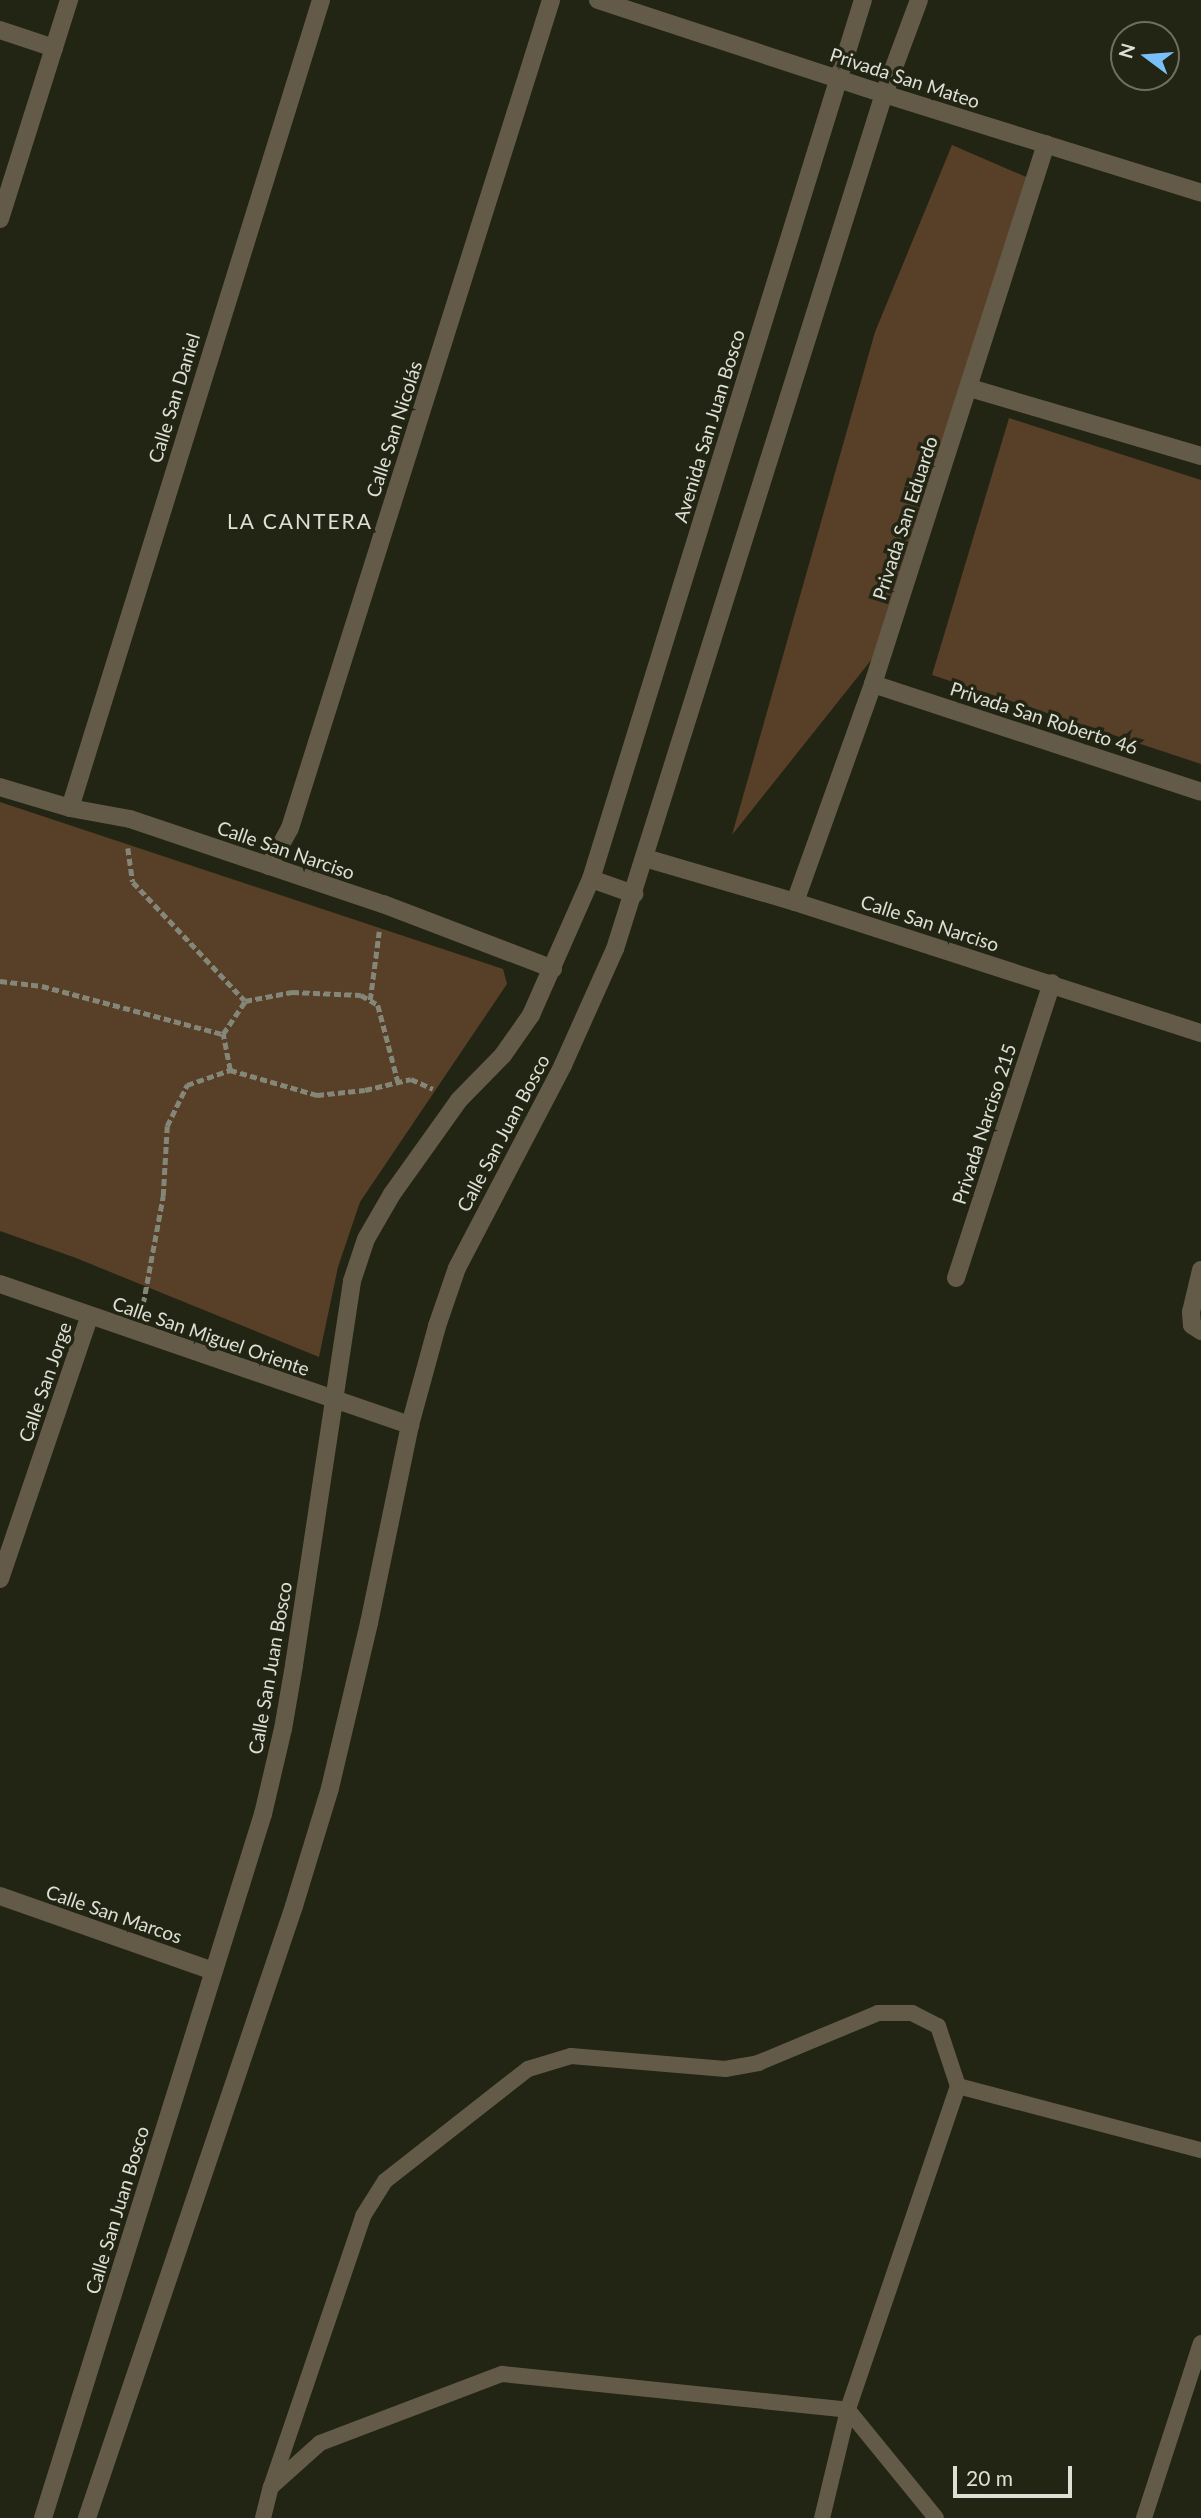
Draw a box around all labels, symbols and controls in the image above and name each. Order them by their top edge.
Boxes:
north arrow [1110,21,1180,91]
text: N [1113,40,1139,61]
street label: Privada San Mateo [827,43,983,113]
street label: Avenida San Juan Bosco [669,327,749,525]
street label: Calle San Daniel [143,330,205,466]
street label: Calle San Nicolás [361,358,427,500]
street label: Privada San Eduardo [868,433,942,603]
district label: LA CANTERA [228,508,372,534]
street label: Privada San Roberto 46 [947,677,1141,759]
street label: Calle San Narciso [214,816,358,884]
street label: Calle San Narciso [858,890,1002,956]
street label: Privada Narciso 215 [947,1041,1021,1207]
street label: Calle San Juan Bosco [452,1050,554,1216]
street label: Calle San Miguel Oriente [110,1292,312,1380]
street label: Calle San Jorge [14,1319,76,1445]
street label: Calle San Juan Bosco [244,1580,296,1756]
street label: Calle San Marcos [43,1880,185,1948]
street label: Calle San Juan Bosco [80,2123,154,2297]
scale bar [956,2452,1075,2496]
text: 20 m [966,2465,1013,2490]

